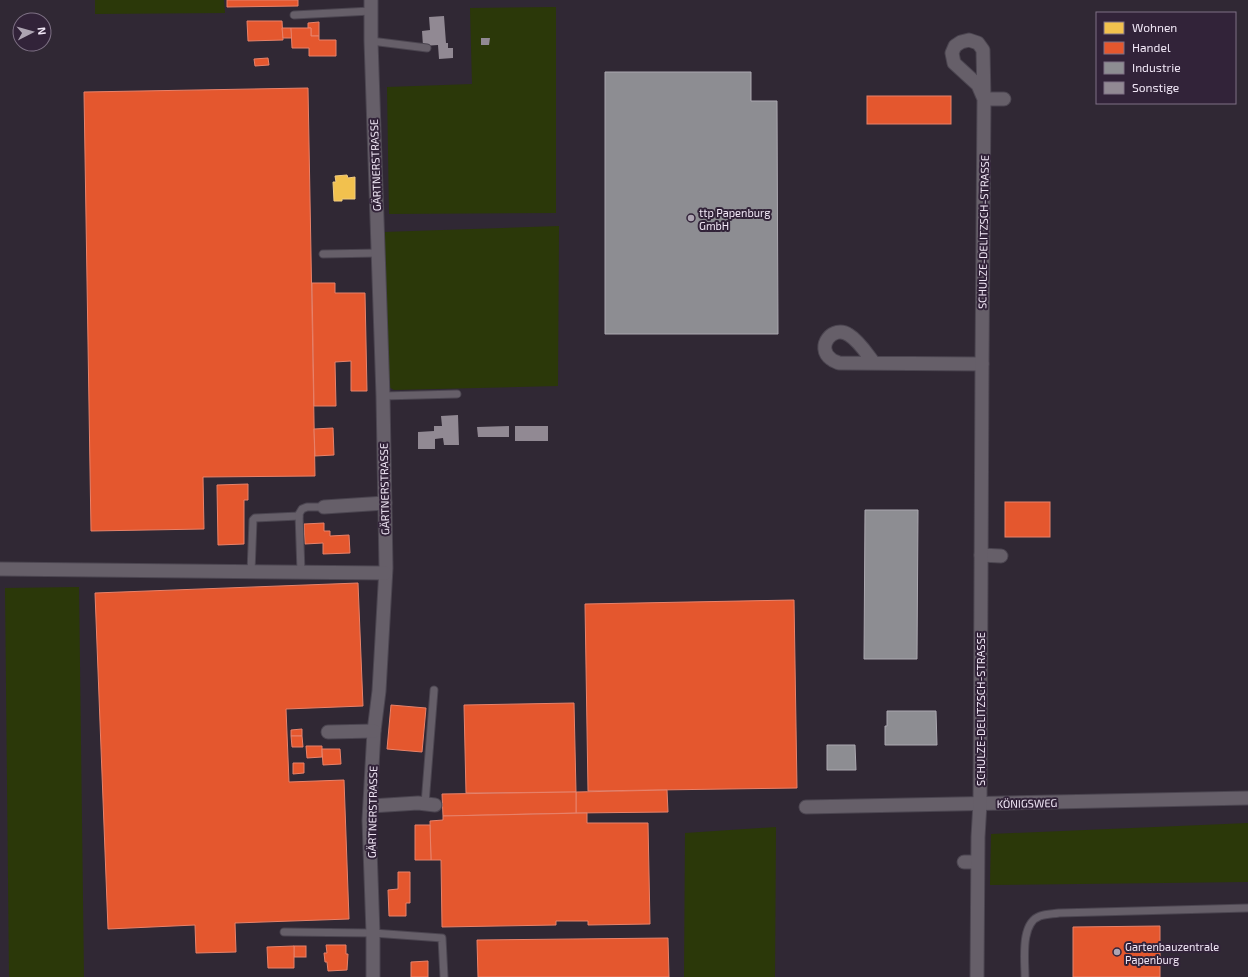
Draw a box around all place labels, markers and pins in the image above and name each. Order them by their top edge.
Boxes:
place label: ttp Papenburg GmbH [699,206,770,232]
marker: ttp Papenburg GmbH [686,213,696,223]
place label: Gartenbauzentrale Papenburg [1125,940,1219,966]
marker: Gartenbauzentrale Papenburg [1112,947,1122,957]

